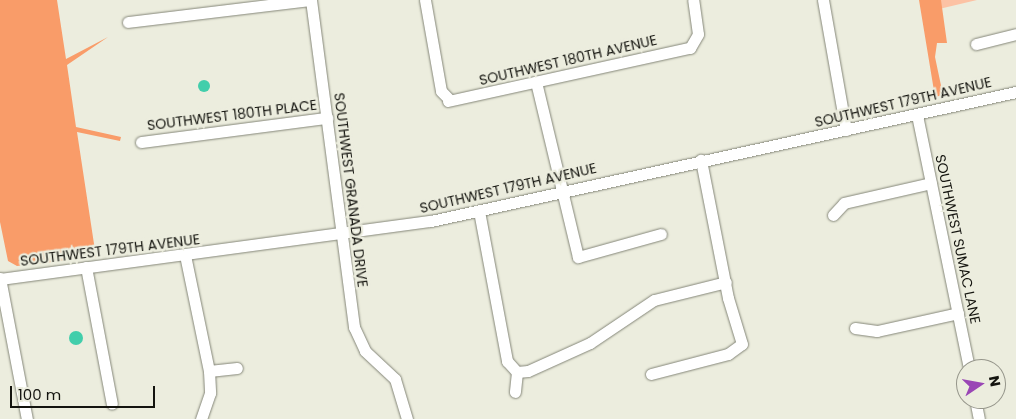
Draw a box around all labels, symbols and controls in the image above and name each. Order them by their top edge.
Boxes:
street label: SOUTHWEST 180TH AVENUE [477,31,659,89]
street label: SOUTHWEST 179TH AVENUE [813,73,993,131]
street label: SOUTHWEST GRANADA DRIVE [331,92,371,288]
street label: SOUTHWEST 180TH PLACE [146,96,318,134]
street label: SOUTHWEST SUMAC LANE [932,153,984,325]
street label: SOUTHWEST 179TH AVENUE [418,159,598,217]
street label: SOUTHWEST 179TH AVENUE [19,231,201,269]
north arrow [956,359,1006,409]
text: N [984,374,1006,388]
scale bar [12,376,158,408]
text: 100 m [18,384,61,405]

